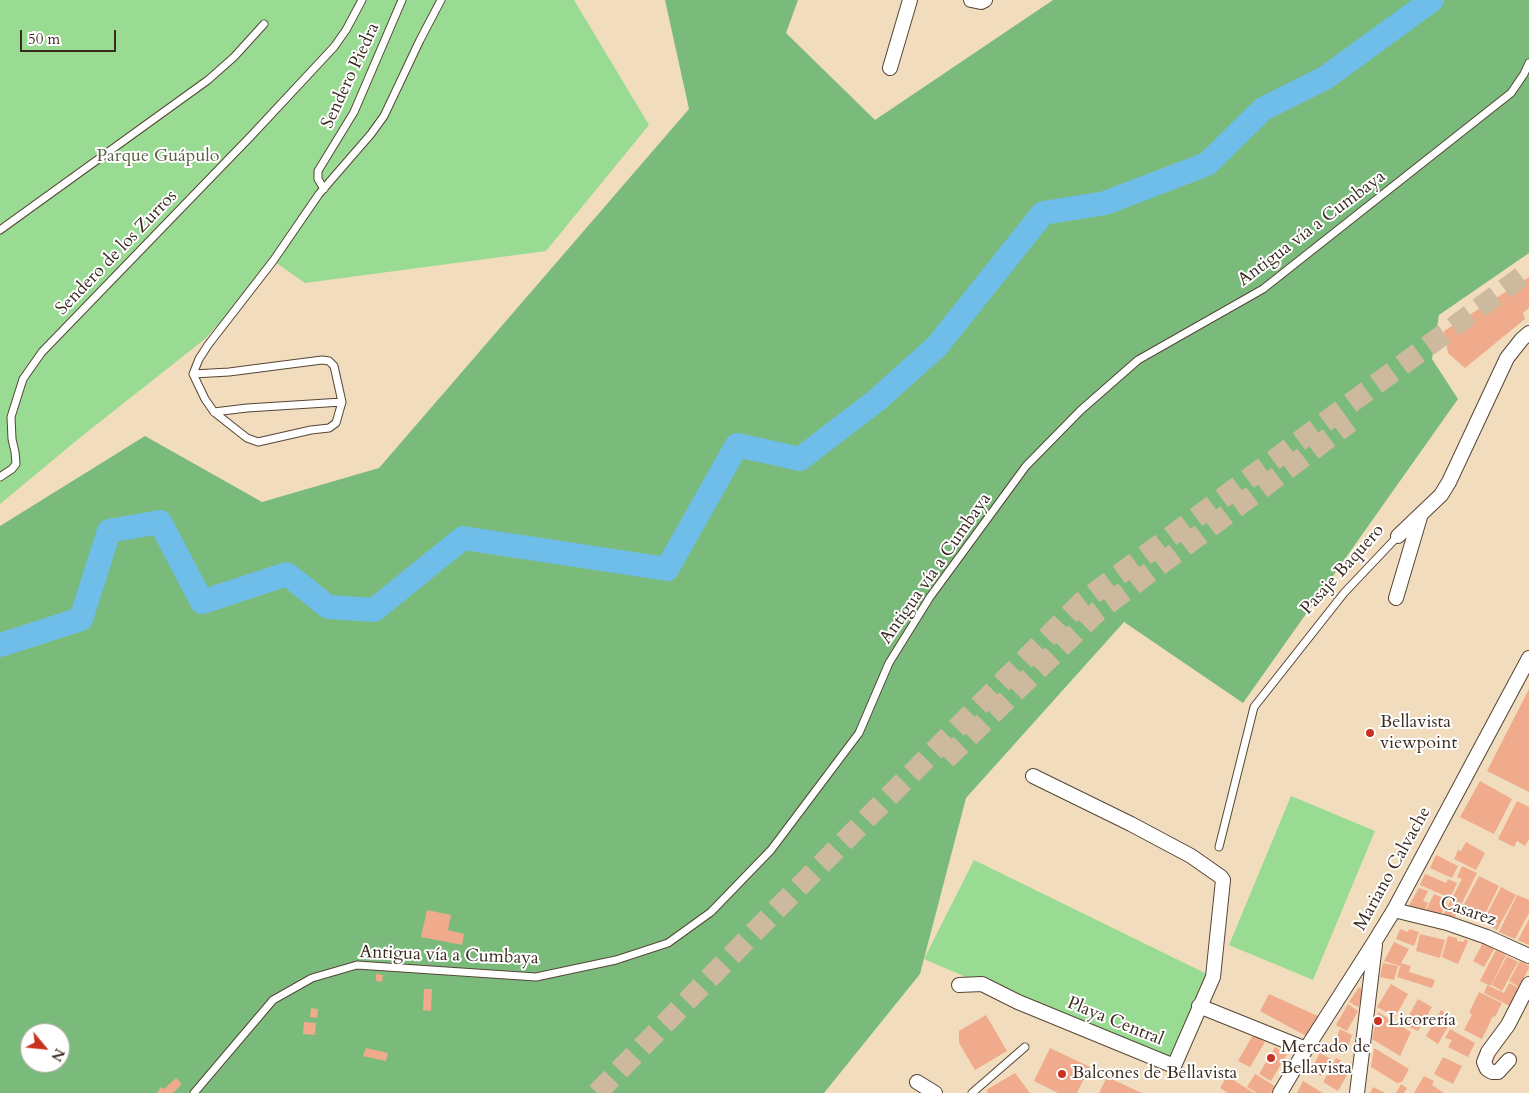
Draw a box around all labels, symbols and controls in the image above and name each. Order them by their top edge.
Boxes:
scale bar [22,20,119,52]
street label: Sendero Piedra [317,20,385,132]
text: 50 m [28,29,60,49]
park label: Parque Guápulo [96,146,220,168]
street label: Antigua vía a Cumbaya [1234,166,1390,292]
street label: Sendero de los Zurros [52,186,182,320]
street label: Antigua vía a Cumbaya [876,489,996,649]
street label: Pasaje Baquero [1297,520,1389,620]
place label: Bellavista viewpoint [1380,712,1457,754]
marker: Bellavista viewpoint [1364,727,1376,739]
street label: Mariano Calvache [1350,803,1436,935]
street label: Casarez [1437,892,1499,932]
street label: Antigua vía a Cumbaya [359,942,539,970]
street label: Playa Central [1064,993,1166,1051]
place label: Licorería [1388,1010,1456,1032]
marker: Licorería [1372,1015,1384,1027]
north arrow [20,1023,70,1073]
place label: Mercado de Bellavista [1281,1037,1371,1080]
text: N [47,1045,69,1065]
marker: Mercado de Bellavista [1265,1052,1277,1064]
place label: Balcones de Bellavista [1072,1063,1237,1085]
marker: Balcones de Bellavista [1056,1068,1068,1080]

